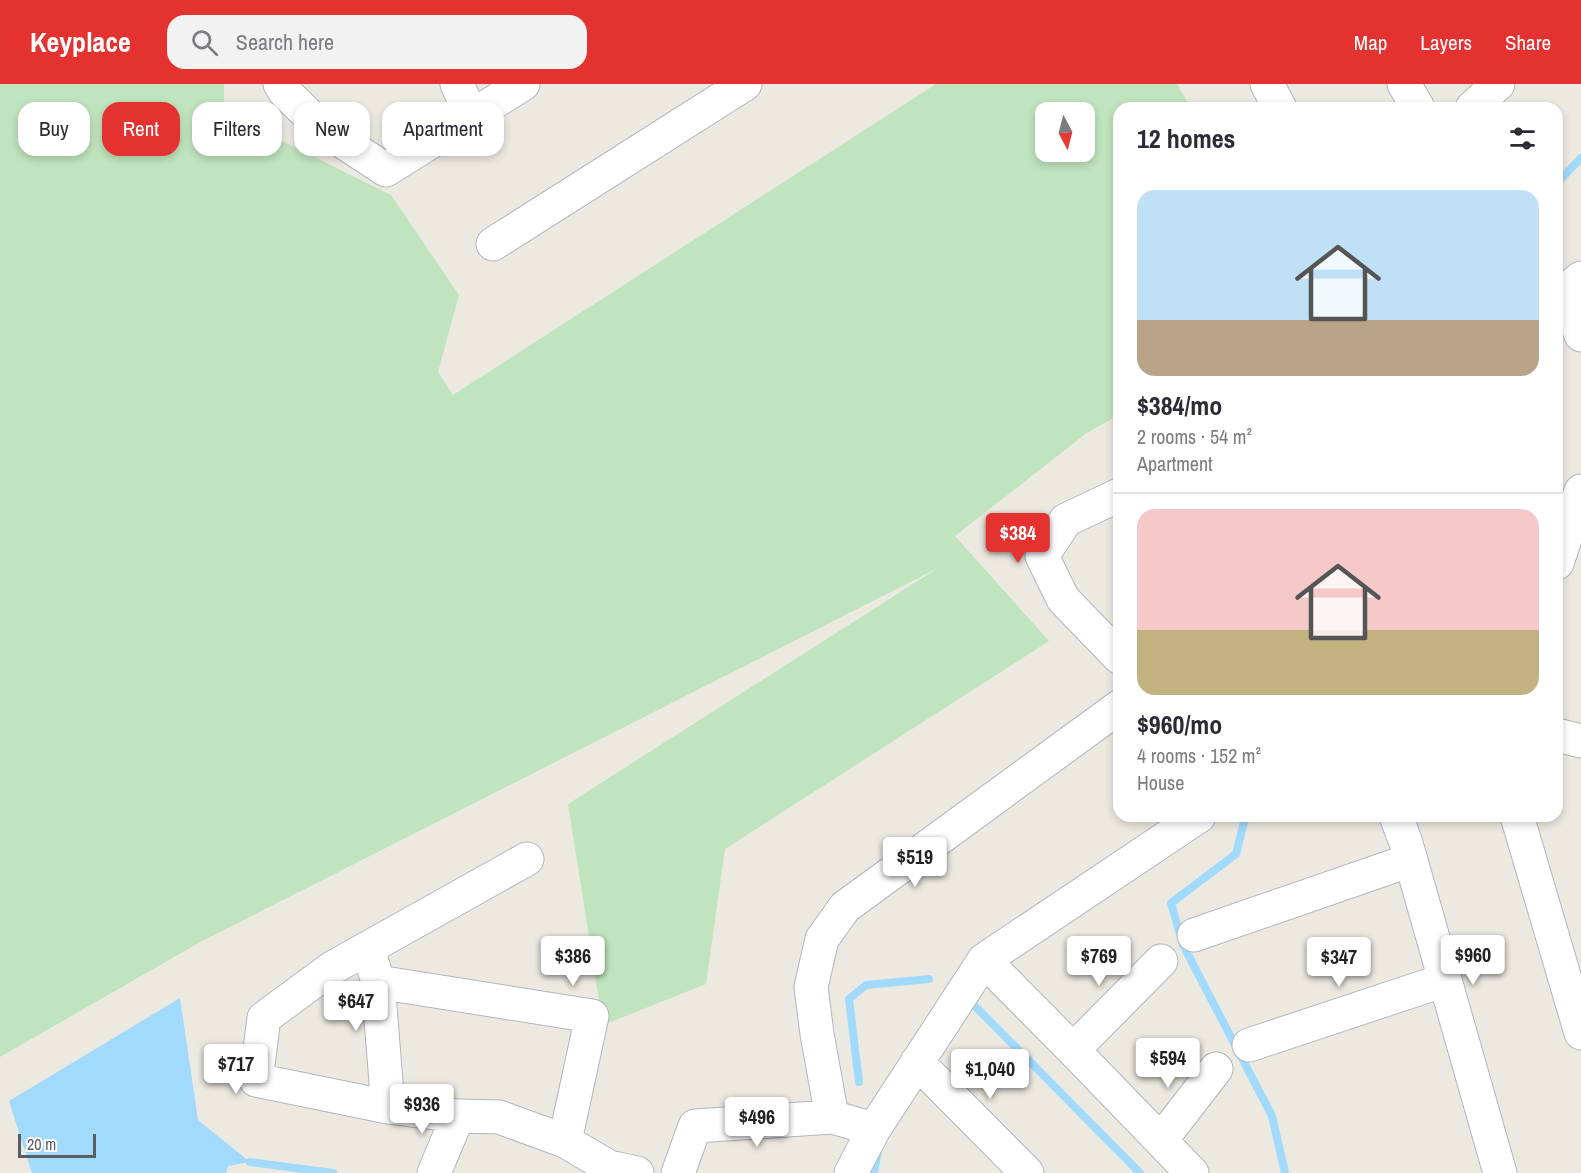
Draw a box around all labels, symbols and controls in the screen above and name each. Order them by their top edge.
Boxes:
search box [167,15,587,69]
text: Keyplace [30,23,131,61]
icon: search [188,26,221,59]
text: Search here [236,27,334,57]
text: Map [1354,28,1387,57]
text: Layers [1420,28,1472,57]
text: Share [1505,28,1551,57]
chip: Buy [18,102,90,156]
chip: Rent [102,102,180,156]
chip: Filters [192,102,282,156]
chip: New [294,102,370,156]
chip: Apartment [382,102,504,156]
north arrow [1035,102,1095,162]
map controls [1035,102,1095,162]
text: 12 homes [1137,121,1235,156]
icon: filters [1506,122,1539,155]
icon: home [1284,229,1392,337]
text: $384/mo [1137,388,1222,423]
text: 2 rooms · 54 m² [1137,423,1252,450]
text: Apartment [1137,450,1213,477]
pin: $384 [982,513,1054,564]
text: $384 [1000,519,1036,546]
icon: home [1284,548,1392,656]
text: $960/mo [1137,707,1222,742]
text: 4 rooms · 152 m² [1137,742,1261,769]
text: House [1137,769,1184,796]
pin: $519 [879,837,951,888]
text: $519 [897,843,933,870]
pin: $960 [1437,935,1509,986]
pin: $386 [537,936,609,987]
pin: $769 [1063,936,1135,987]
pin: $347 [1303,937,1375,988]
text: $960 [1455,941,1491,968]
text: $386 [555,942,591,969]
text: $769 [1081,942,1117,969]
text: $347 [1321,943,1357,970]
pin: $647 [320,981,392,1032]
text: $647 [338,987,374,1014]
pin: $594 [1132,1038,1204,1089]
pin: $717 [200,1044,272,1095]
text: $594 [1150,1044,1186,1071]
pin: $1,040 [941,1049,1039,1100]
text: $717 [218,1050,254,1077]
text: $1,040 [965,1055,1015,1082]
pin: $936 [386,1084,458,1135]
text: $936 [404,1090,440,1117]
pin: $496 [721,1097,793,1148]
text: $496 [739,1103,775,1130]
scale bar [18,1131,96,1158]
text: 20 m [27,1133,56,1155]

